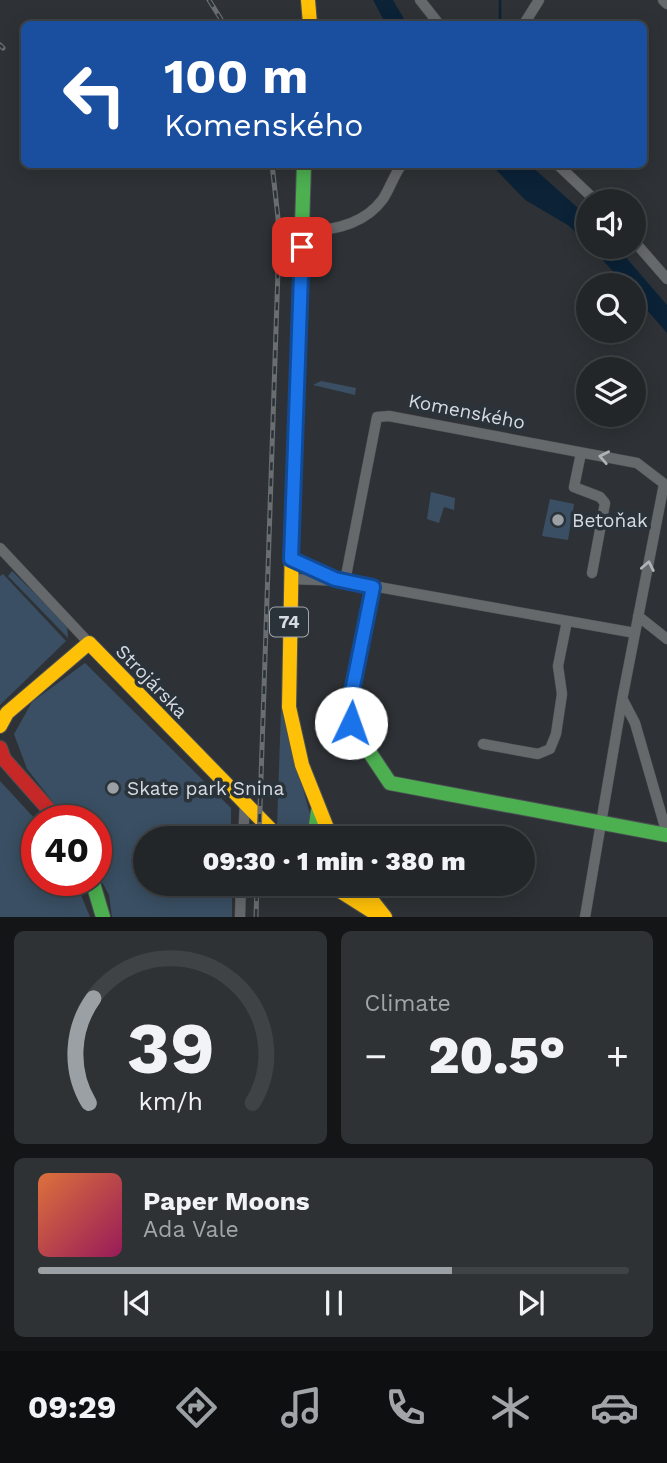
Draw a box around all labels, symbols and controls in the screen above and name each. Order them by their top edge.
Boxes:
text: 100 m [164,47,308,105]
icon: left [49,49,140,140]
text: Komenského [164,106,364,144]
map controls [576,189,646,427]
button: sound [576,189,646,259]
pin [272,217,332,277]
icon: arrive [283,228,321,266]
button: search [576,273,646,343]
button: layers [576,357,646,427]
street label: Komenského [407,389,527,434]
one-way arrow [598,450,610,465]
place label: Betoňak [572,509,648,532]
marker: Betoňak [550,512,566,528]
one-way arrow [640,560,655,572]
road number: 74 [270,608,308,636]
street label: Strojárska [111,640,193,723]
position arrow [314,686,388,760]
place label: Skate park Snina [127,777,284,800]
marker: Skate park Snina [105,780,121,796]
speed limit sign: 40 [21,805,112,896]
text: 09:30 · 1 min · 380 m [202,846,466,876]
text: Climate [365,990,451,1017]
text: 39 [126,1006,214,1092]
text: 20.5° [428,1025,565,1086]
text: − [365,1034,387,1078]
text: + [606,1034,629,1078]
text: km/h [138,1087,202,1116]
text: Paper Moons [143,1186,310,1216]
text: Ada Vale [143,1216,239,1243]
icon: previous [118,1284,156,1322]
icon: pause [315,1284,353,1322]
icon: next [512,1284,550,1322]
icon: directions [172,1383,221,1432]
icon: music [277,1383,326,1432]
icon: phone [381,1383,430,1432]
icon: climate [486,1383,535,1432]
icon: car [590,1383,639,1432]
text: 09:29 [28,1388,117,1426]

